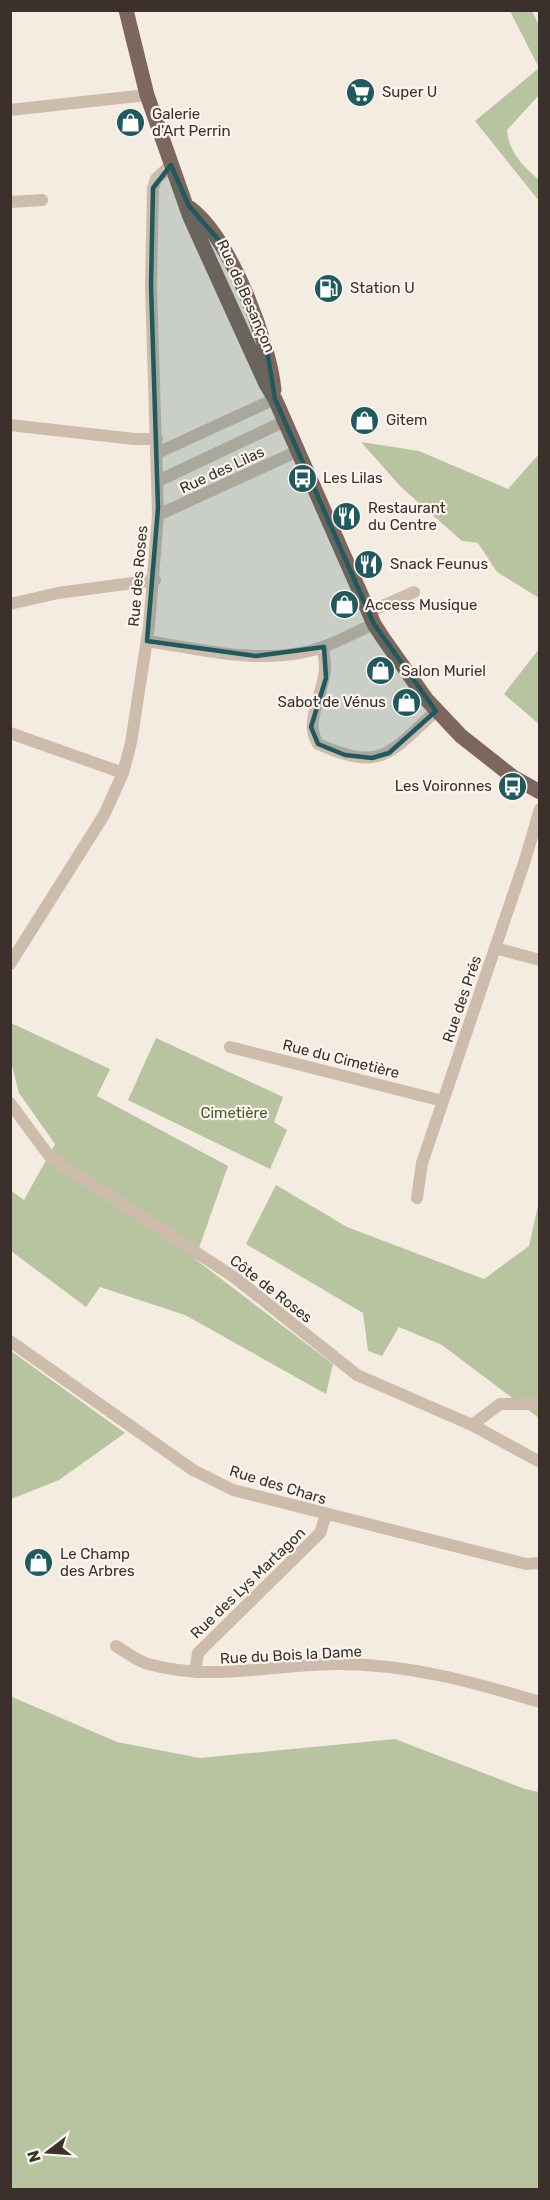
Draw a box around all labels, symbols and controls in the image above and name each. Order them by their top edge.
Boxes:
supermarket icon: Super U [345,76,377,108]
place label: Super U [382,83,437,101]
place label: Galerie d'Art Perrin [152,105,231,140]
shop icon: Galerie d'Art Perrin [115,107,147,139]
street label: Rue de Besançon [213,237,279,355]
fuel station icon: Station U [313,272,345,304]
place label: Station U [350,279,415,297]
shop icon: Gitem [349,404,381,436]
place label: Gitem [386,411,427,429]
street label: Rue des Lilas [177,442,267,497]
bus stop icon: Les Lilas [286,462,318,494]
place label: Les Lilas [323,469,383,487]
place label: Restaurant du Centre [368,499,446,534]
restaurant icon: Restaurant du Centre [331,501,363,533]
street label: Rue des Roses [125,524,151,627]
restaurant icon: Snack Feunus [353,548,385,580]
place label: Snack Feunus [390,555,488,573]
shop icon: Access Musique [328,589,360,621]
place label: Access Musique [365,596,477,614]
shop icon: Salon Muriel [364,655,396,687]
place label: Salon Muriel [401,662,486,680]
shop icon: Sabot de Vénus [391,686,423,718]
place label: Sabot de Vénus [278,693,386,711]
bus stop icon: Les Voironnes [497,770,529,802]
place label: Les Voironnes [395,777,492,795]
street label: Rue des Prés [439,953,485,1045]
street label: Rue du Cimetière [281,1036,401,1082]
park label: Cimetière [200,1104,268,1122]
street label: Côte de Roses [226,1251,316,1327]
street label: Rue des Chars [227,1462,329,1508]
street label: Rue des Lys Martagon [187,1524,309,1642]
place label: Le Champ des Arbres [60,1545,135,1580]
shop icon: Le Champ des Arbres [23,1547,55,1579]
street label: Rue du Bois la Dame [220,1642,362,1668]
north arrow [18,2122,78,2182]
text: N [23,2148,45,2165]

